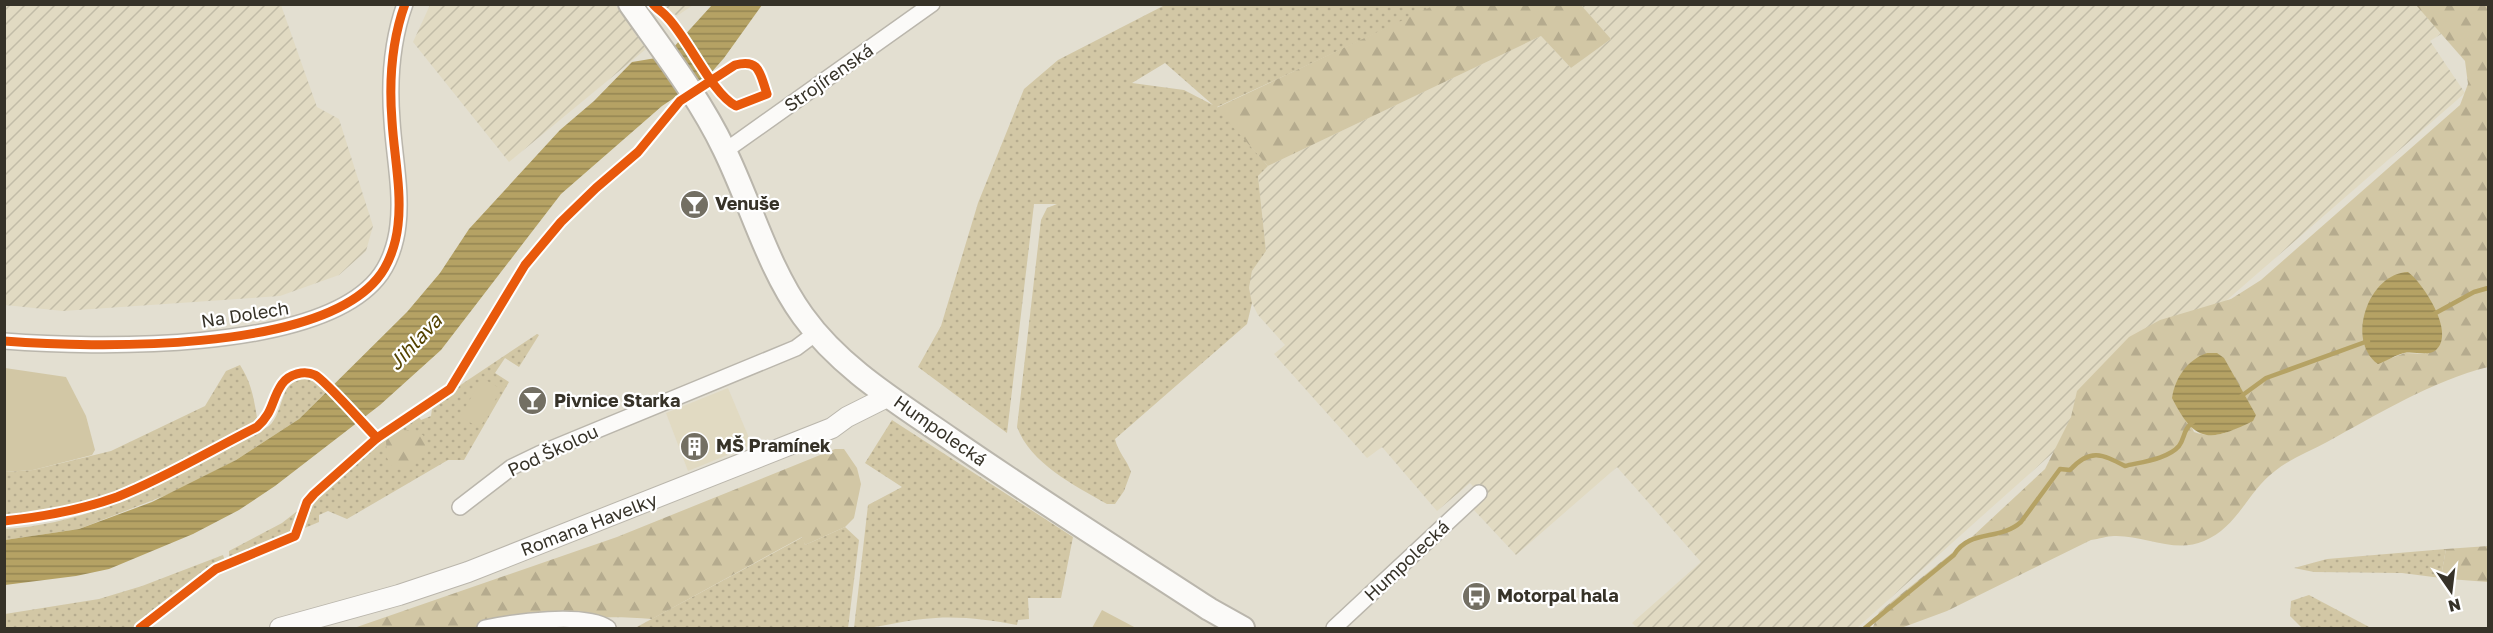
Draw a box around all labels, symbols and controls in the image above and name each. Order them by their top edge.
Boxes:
street label: Strojírenská [780,38,877,116]
bar icon: Venuše [678,188,710,220]
place label: Venuše [715,192,780,214]
street label: Na Dolech [199,296,290,332]
water label: Jihlava [382,308,447,374]
bar icon: Pivnice Starka [517,385,549,417]
place label: Pivnice Starka [554,389,680,411]
street label: Humpolecká [890,390,991,470]
street label: Pod Školou [504,420,601,481]
building icon: MŠ Pramínek [679,430,711,462]
place label: MŠ Pramínek [716,434,831,456]
street label: Romana Havelky [517,488,660,560]
street label: Humpolecká [1359,515,1453,605]
north arrow [2421,561,2481,621]
bus stop icon: Motorpal hala [1460,580,1492,612]
place label: Motorpal hala [1497,584,1619,606]
text: N [2446,594,2463,617]

